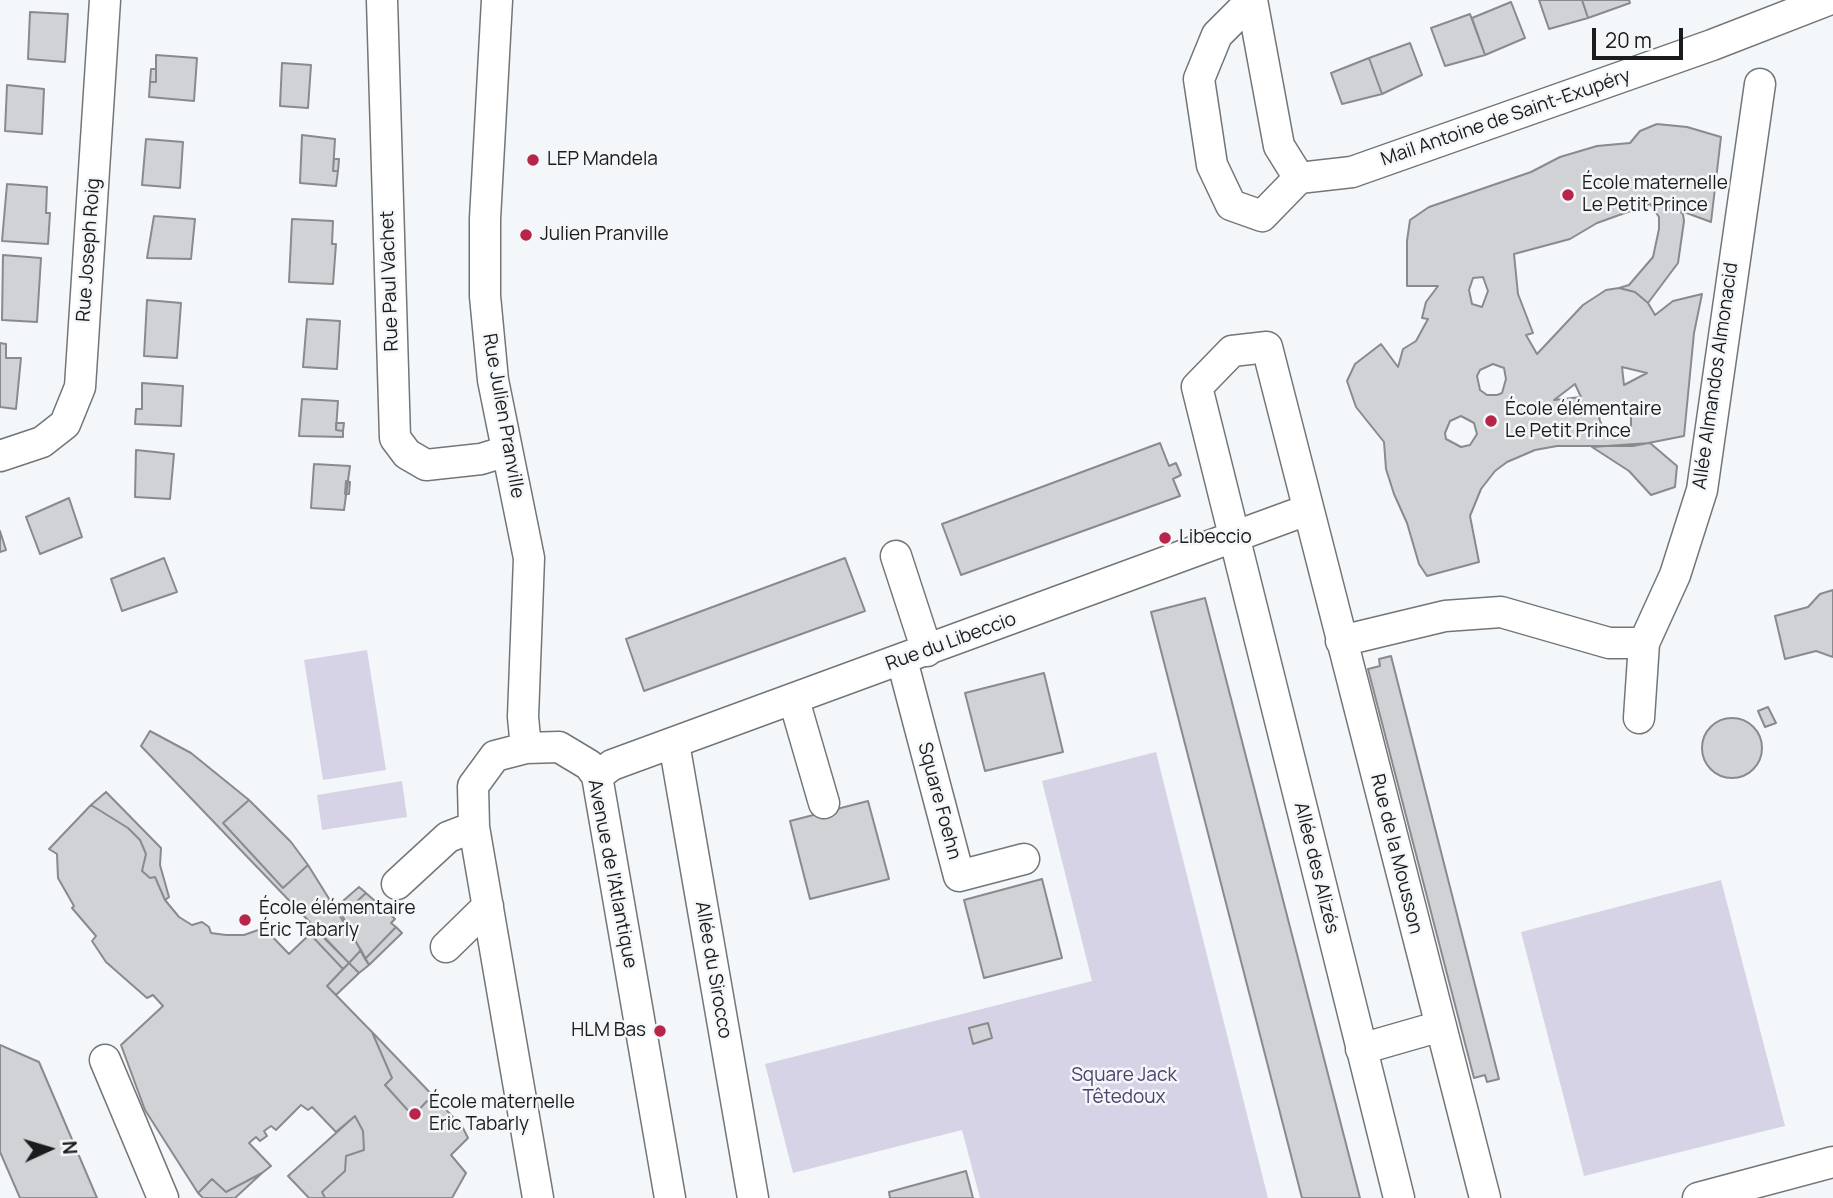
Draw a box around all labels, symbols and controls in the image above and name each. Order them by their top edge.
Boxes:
scale bar [1595,14,1686,58]
text: 20 m [1605,26,1652,54]
street label: Mail Antoine de Saint-Exupéry [1378,64,1634,172]
place label: LEP Mandela [547,149,658,171]
marker: LEP Mandela [525,152,541,168]
place label: École maternelle Le Petit Prince [1582,173,1728,217]
street label: Rue Joseph Roig [73,177,105,323]
marker: École maternelle Le Petit Prince [1560,187,1576,203]
street label: Rue Paul Vachet [376,210,404,352]
place label: Julien Pranville [540,224,669,246]
marker: Julien Pranville [518,227,534,243]
street label: Allée Almandos Almonacid [1689,261,1743,491]
street label: Rue Julien Pranville [477,332,529,500]
place label: École élémentaire Le Petit Prince [1505,399,1662,443]
marker: École élémentaire Le Petit Prince [1483,413,1499,429]
place label: Libeccio [1179,527,1252,549]
marker: Libeccio [1157,530,1173,546]
street label: Rue du Libeccio [883,608,1019,676]
street label: Square Foehn [912,740,966,862]
street label: Rue de la Mousson [1365,772,1427,936]
street label: Avenue de l'Atlantique [583,778,641,970]
street label: Allée des Alizés [1289,800,1343,936]
place label: École élémentaire Éric Tabarly [259,898,416,942]
street label: Allée du Sirocco [690,900,736,1040]
marker: École élémentaire Éric Tabarly [237,912,253,928]
place label: HLM Bas [571,1020,646,1042]
marker: HLM Bas [652,1023,668,1039]
park label: Square Jack Têtedoux [1071,1065,1177,1109]
place label: École maternelle Eric Tabarly [429,1092,575,1136]
marker: École maternelle Eric Tabarly [407,1106,423,1122]
north arrow [14,1114,84,1184]
text: N [57,1140,83,1155]

